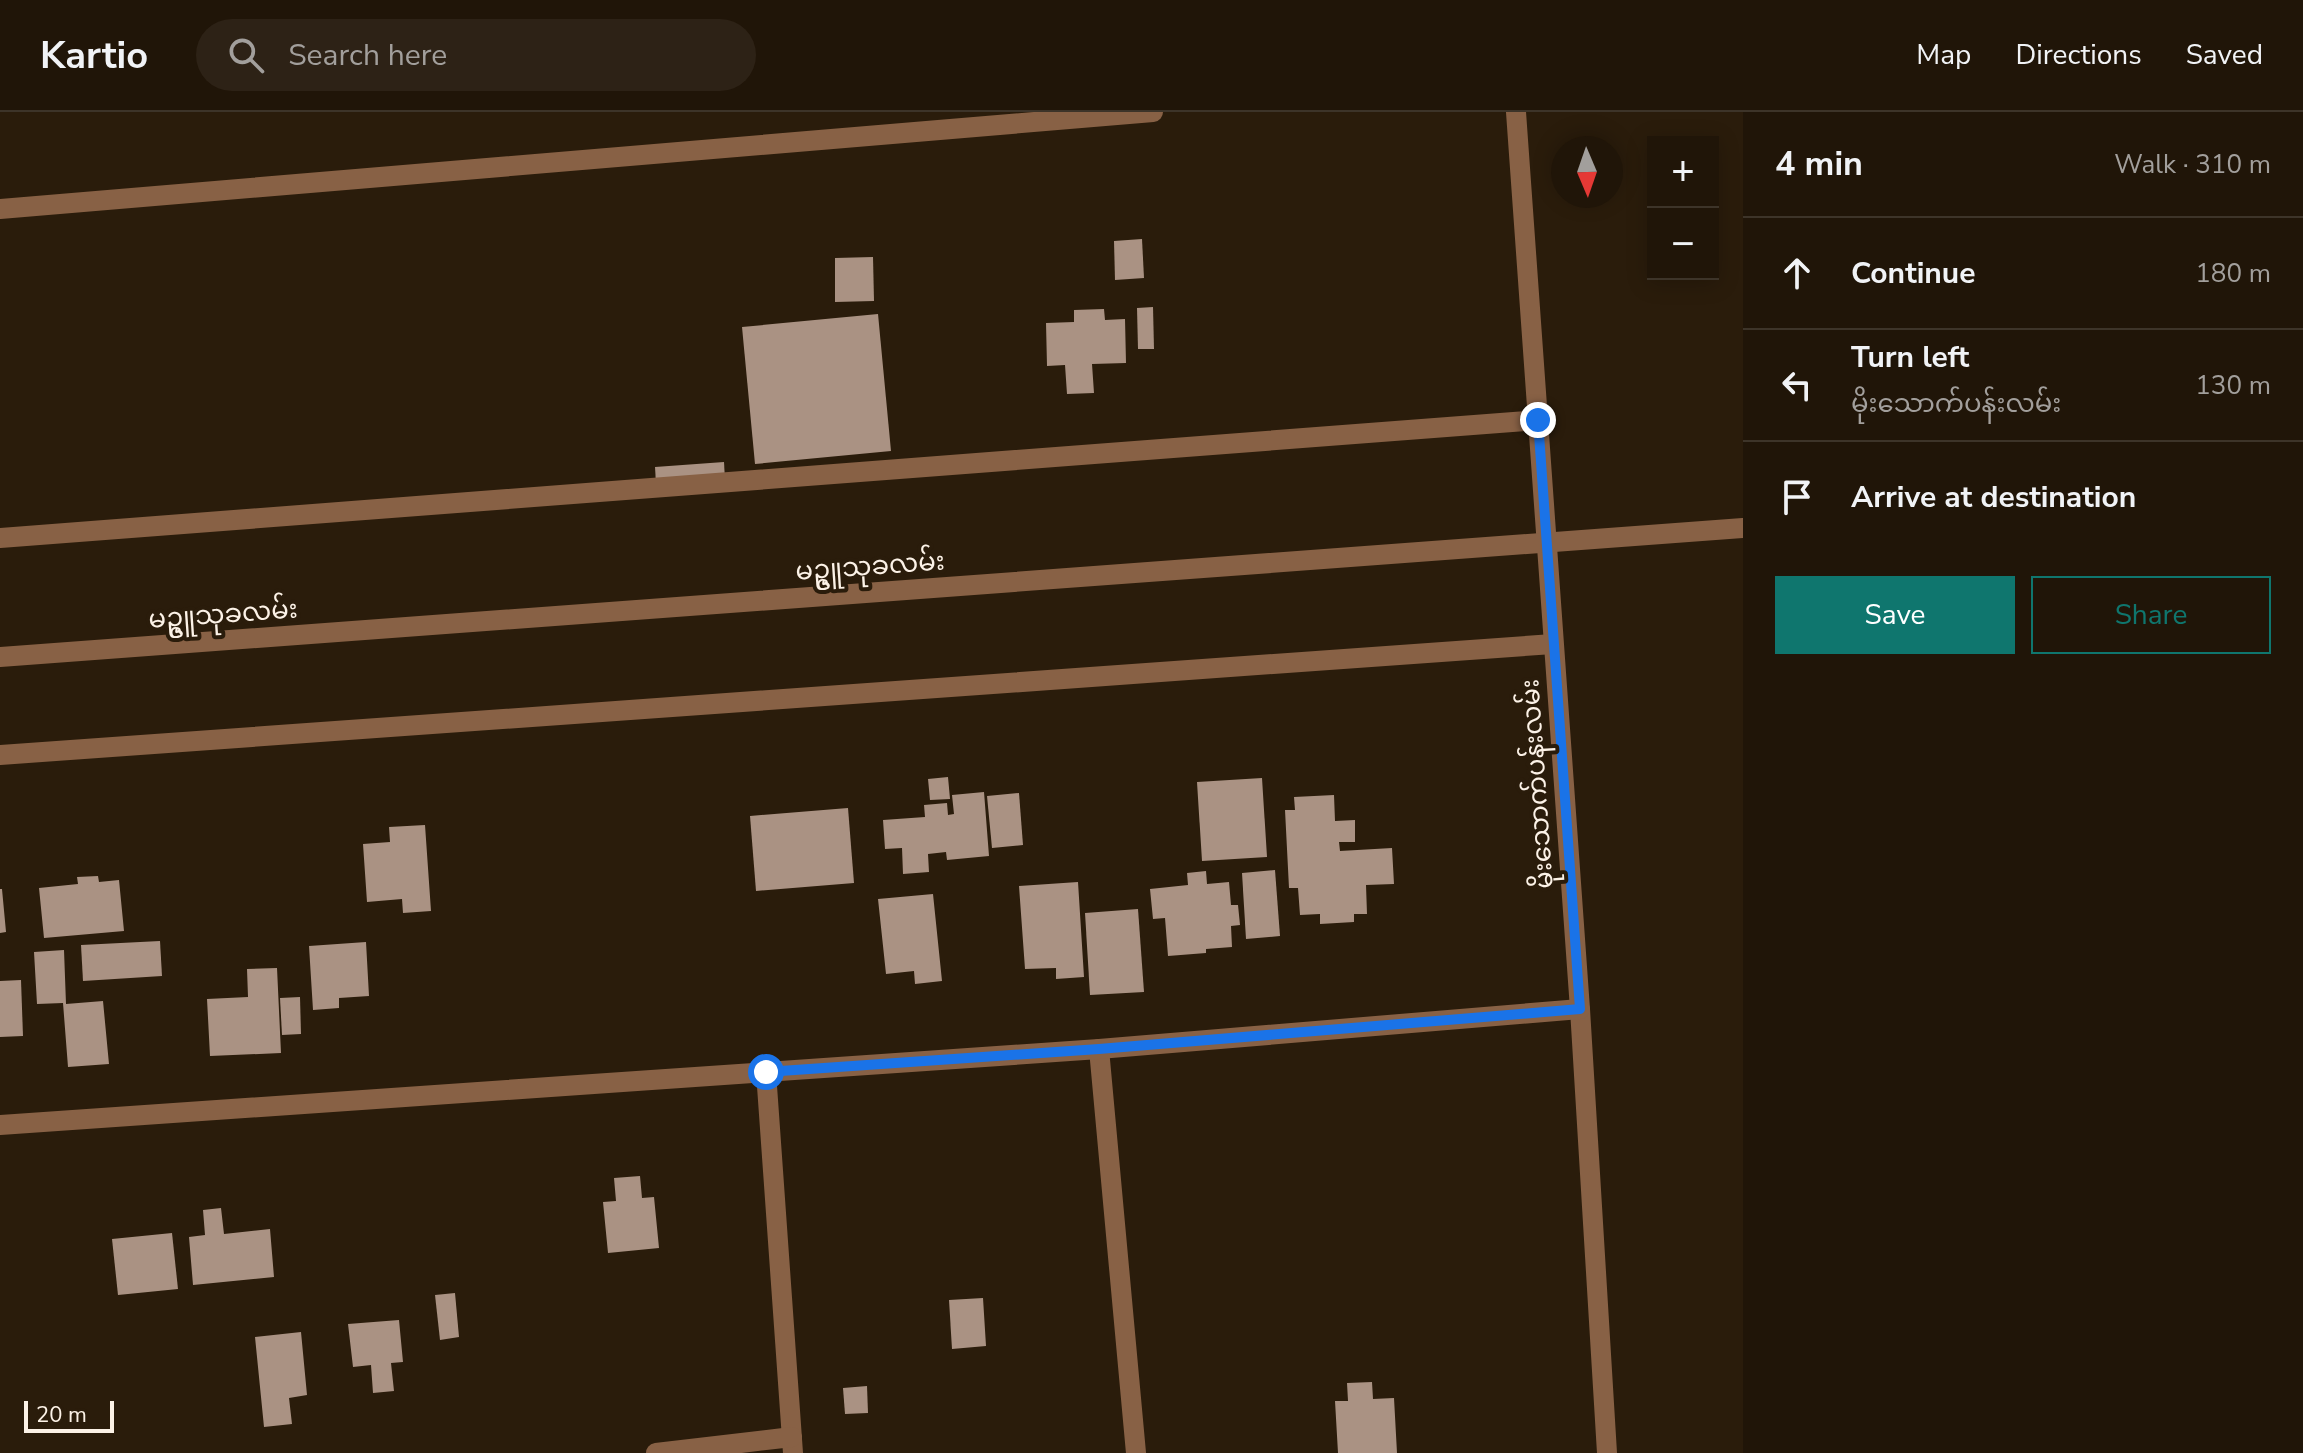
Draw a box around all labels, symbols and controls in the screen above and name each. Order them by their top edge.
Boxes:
search box [196,19,756,91]
text: Kartio [40,30,148,81]
icon: search [224,33,268,77]
text: Search here [288,35,447,76]
text: Map [1916,36,1971,74]
text: Directions [2015,36,2142,74]
text: Saved [2186,36,2263,74]
north arrow [1551,136,1623,208]
map controls [1647,136,1719,280]
button: + [1647,136,1719,208]
text: 4 min [1775,141,1863,187]
text: Walk · 310 m [2114,147,2271,182]
button: − [1647,208,1719,280]
icon: ahead [1775,251,1819,295]
text: Continue [1851,253,1976,294]
text: 180 m [2195,256,2271,291]
text: Turn left [1851,337,1969,378]
icon: left [1775,363,1819,407]
text: 130 m [2195,368,2271,403]
text: မိုးသောက်ပန်းလမ်း [1851,386,2061,421]
route end [1520,402,1556,438]
icon: arrive [1775,475,1819,519]
text: Arrive at destination [1851,477,2136,518]
street label: မဥ္ဇူသုခလမ်း [794,543,946,592]
button: Save [1775,576,2015,654]
button: Share [2031,576,2271,654]
street label: မဥ္ဇူသုခလမ်း [147,591,299,640]
street label: မိုးသောက်ပန်းလမ်း [1512,678,1565,890]
route start [748,1054,784,1090]
scale bar [24,1397,114,1433]
text: 20 m [36,1400,87,1430]

